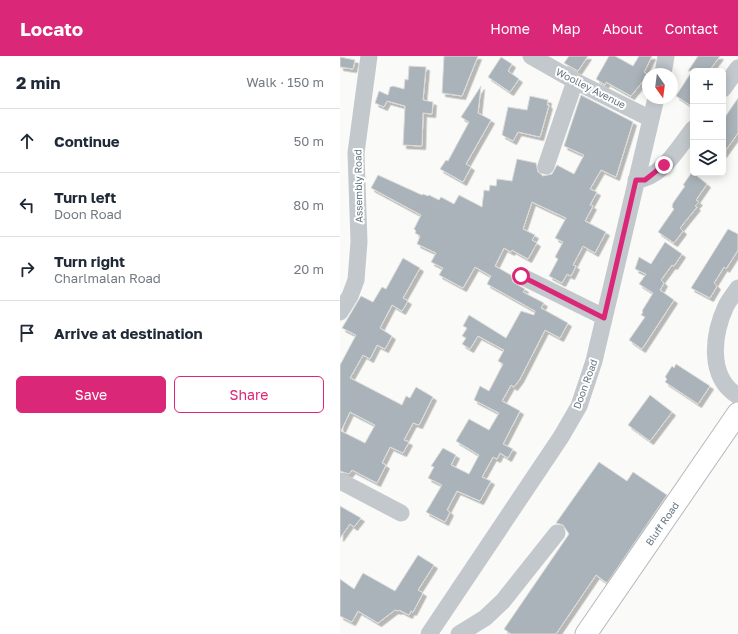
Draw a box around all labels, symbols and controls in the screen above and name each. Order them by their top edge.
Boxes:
text: Locato [20,17,83,40]
text: Home [490,20,530,37]
text: Map [552,20,580,37]
text: About [602,20,643,37]
text: Contact [665,20,718,37]
street label: Woolley Avenue [554,65,628,111]
north arrow [642,68,678,104]
map controls [690,68,726,176]
button: + [690,68,726,104]
text: 2 min [16,72,60,93]
text: Walk · 150 m [246,74,324,90]
button: − [690,104,726,140]
icon: ahead [16,130,38,152]
text: Continue [54,132,120,150]
text: 50 m [294,133,324,149]
button: layers [690,140,726,176]
street label: Assembly Road [351,149,365,223]
route end [655,156,673,174]
text: Turn left [54,188,116,206]
icon: left [16,194,38,216]
text: 80 m [293,197,324,213]
text: Doon Road [54,206,122,222]
text: Turn right [54,252,125,270]
icon: right [16,258,38,280]
text: 20 m [294,261,324,277]
route start [512,267,530,285]
text: Charlmalan Road [54,270,161,286]
icon: arrive [16,322,38,344]
text: Arrive at destination [54,324,203,342]
street label: Doon Road [570,357,600,411]
button: Save [16,376,166,413]
button: Share [174,376,324,413]
street label: Bluff Road [643,499,681,548]

